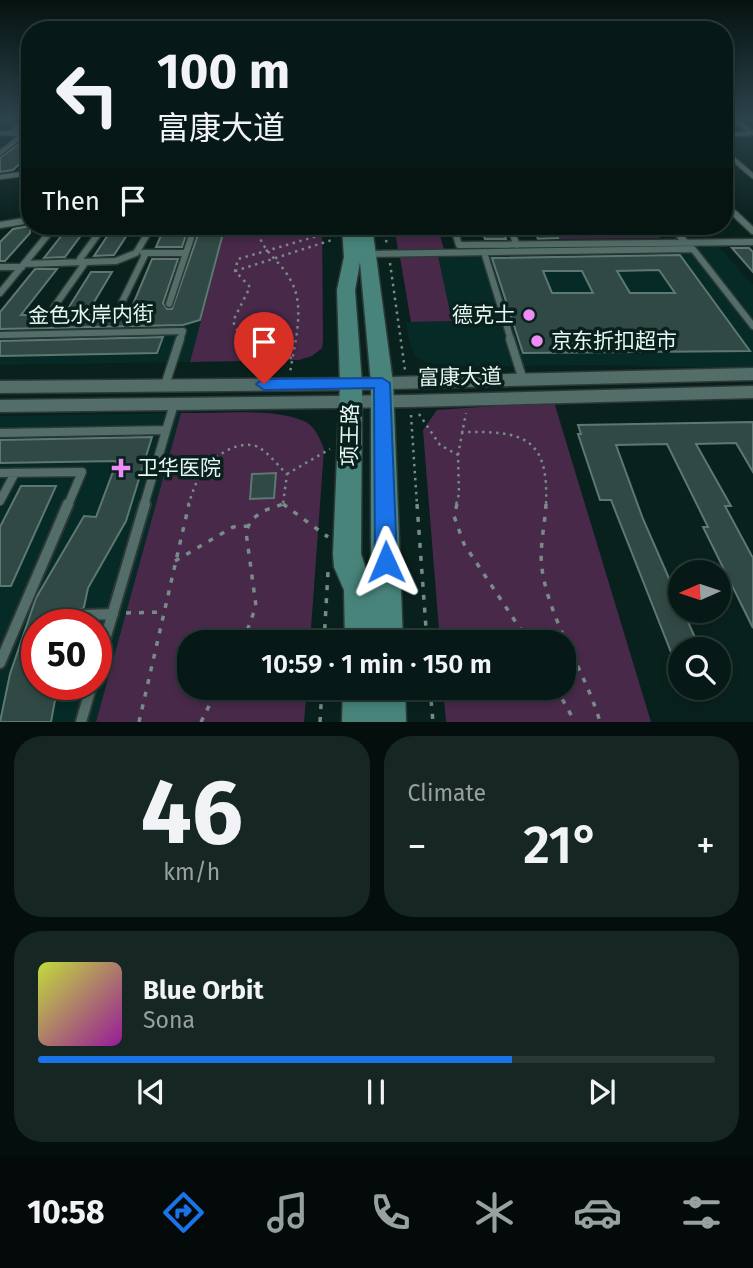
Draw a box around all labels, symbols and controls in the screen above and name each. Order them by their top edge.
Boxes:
text: 100 m [157,42,290,101]
icon: left [42,49,133,140]
text: 富康大道 [157,109,285,147]
icon: arrive [114,182,152,220]
text: Then [42,186,100,217]
street label: 金色水岸内街 [28,301,154,329]
place label: 德克士 [452,302,515,328]
marker: 德克士 [521,307,537,323]
pin [234,312,294,384]
icon: arrive [245,323,283,361]
place label: 京东折扣超市 [551,328,677,354]
marker: 京东折扣超市 [529,333,545,349]
street label: 富康大道 [418,363,502,391]
street label: 项王路 [336,403,364,467]
place label: 卫华医院 [137,455,221,481]
marker: 卫华医院 [111,458,131,478]
position arrow [349,525,423,599]
north arrow [668,560,732,623]
map controls [668,560,731,700]
speed limit sign: 50 [21,609,112,700]
button: search [668,637,731,700]
text: 10:59 · 1 min · 150 m [261,649,492,680]
text: 46 [140,758,243,867]
text: Climate [408,779,486,807]
text: 21° [523,814,599,877]
text: − [408,823,427,869]
text: + [696,823,715,869]
text: km/h [163,858,220,886]
text: Blue Orbit [143,975,263,1006]
text: Sona [143,1006,195,1034]
icon: previous [132,1073,170,1111]
icon: pause [357,1073,395,1111]
icon: next [583,1073,621,1111]
icon: directions [159,1188,208,1237]
icon: music [263,1188,312,1237]
icon: phone [366,1188,415,1237]
icon: climate [470,1188,519,1237]
icon: car [573,1188,622,1237]
icon: filters [677,1188,726,1237]
text: 10:58 [27,1193,105,1231]

